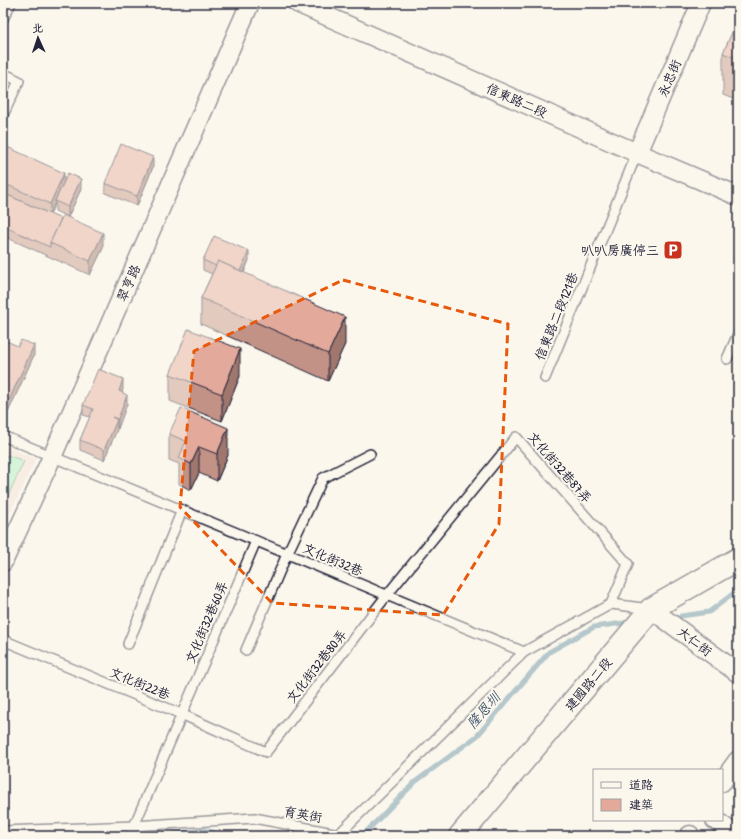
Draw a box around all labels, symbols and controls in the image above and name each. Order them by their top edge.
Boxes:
north arrow [18,18,58,58]
text: 北 [32,21,43,35]
street label: 永忠街 [653,57,685,99]
street label: 信東路二段 [484,79,550,121]
parking icon: 叭叭房廣停三 [662,239,684,261]
place label: 叭叭房廣停三 [581,241,659,259]
street label: 翠亨路 [112,262,144,304]
street label: 信東路二段121巷 [530,269,582,363]
street label: 文化街32巷87弄 [524,428,596,506]
street label: 文化街32巷 [300,538,366,580]
street label: 文化街32巷60弄 [181,578,231,666]
street label: 大仁街 [674,622,716,660]
street label: 文化街32巷80弄 [282,626,350,706]
street label: 建國路二段 [560,653,616,715]
street label: 文化街22巷 [107,663,173,703]
water label: 隆恩圳 [462,686,505,732]
legend [593,769,723,821]
text: 道路 [629,776,653,793]
text: 建築 [629,796,653,813]
street label: 育英街 [282,802,324,826]

